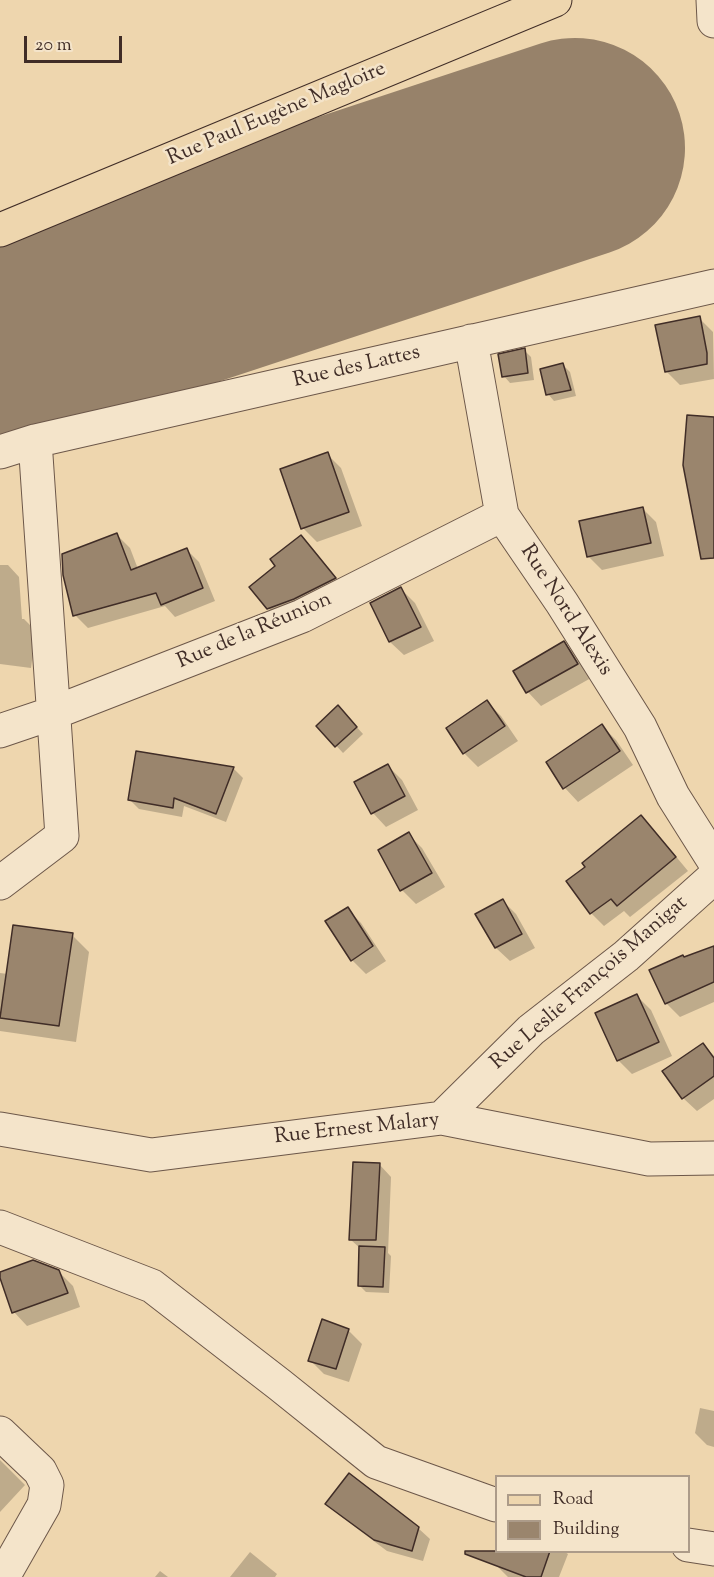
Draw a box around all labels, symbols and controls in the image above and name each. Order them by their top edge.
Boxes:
scale bar [27,24,124,62]
text: 20 m [35,33,72,59]
street label: Rue Paul Eugène Magloire [164,58,390,172]
street label: Rue des Lattes [291,341,423,395]
street label: Rue Nord Alexis [513,541,617,681]
street label: Rue de la Réunion [174,588,336,676]
street label: Rue Leslie François Manigat [486,892,694,1076]
street label: Rue Ernest Malary [273,1109,441,1151]
legend [495,1475,690,1553]
text: Road [553,1487,593,1513]
text: Building [553,1517,619,1543]

